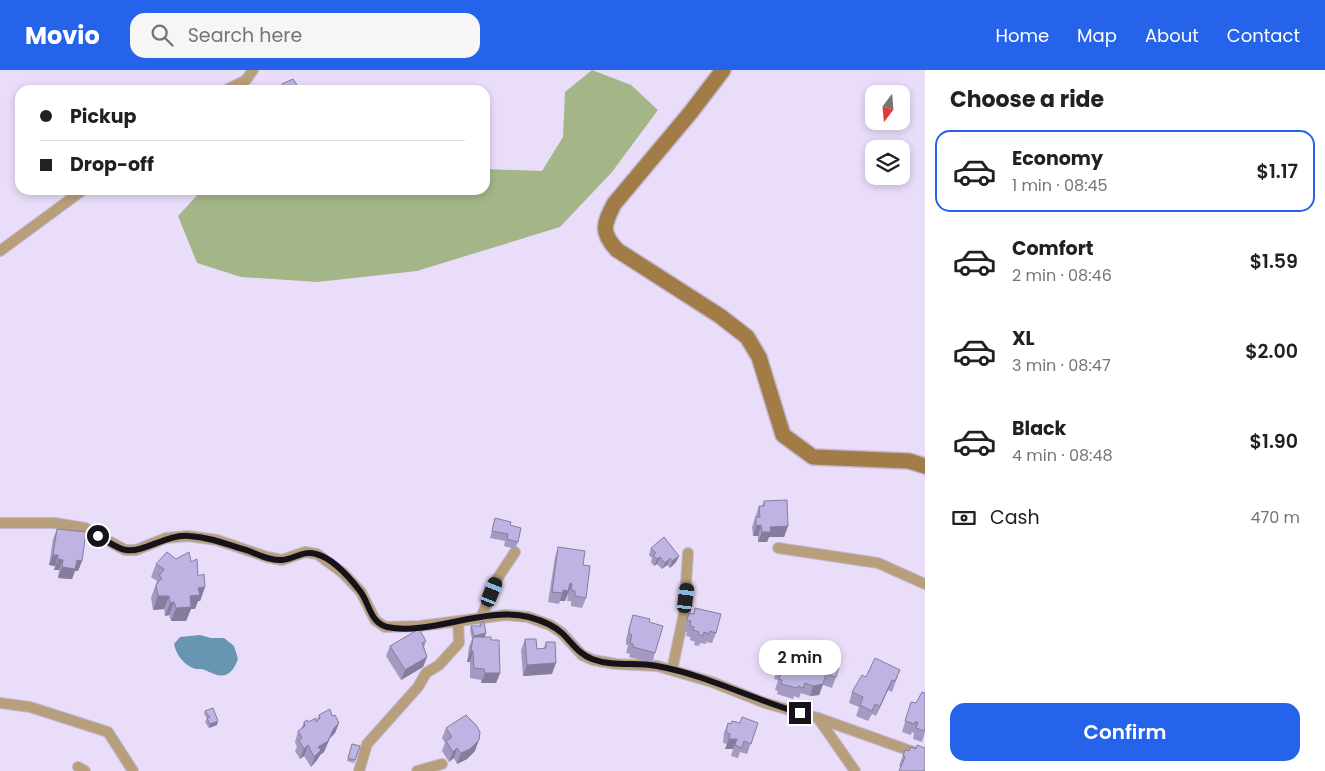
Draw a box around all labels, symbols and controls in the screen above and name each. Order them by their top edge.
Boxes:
search box [130,13,480,58]
text: Movio [25,19,100,52]
icon: search [148,21,176,49]
text: Search here [188,22,302,49]
text: Home [995,23,1049,48]
text: Map [1077,23,1117,48]
text: About [1145,23,1199,48]
text: Contact [1227,23,1300,48]
text: Choose a ride [950,84,1104,115]
north arrow [865,85,910,130]
map controls [865,85,910,185]
text: Pickup [70,103,136,130]
button: layers [865,140,910,185]
text: Economy [1012,145,1103,172]
icon: car [952,149,997,194]
text: Drop-off [70,151,154,178]
text: $1.17 [1256,158,1298,185]
text: 1 min · 08:45 [1012,174,1108,197]
text: Comfort [1012,235,1094,262]
icon: car [952,239,997,284]
text: $1.59 [1250,248,1298,275]
text: 2 min · 08:46 [1012,264,1112,287]
text: XL [1012,325,1035,352]
icon: car [952,329,997,374]
text: $2.00 [1245,338,1298,365]
text: 3 min · 08:47 [1012,354,1111,377]
text: Black [1012,415,1066,442]
icon: car [952,419,997,464]
text: $1.90 [1250,428,1298,455]
text: 4 min · 08:48 [1012,444,1113,467]
icon: cash [950,504,978,532]
text: Cash [990,504,1040,531]
text: 470 m [1250,506,1300,529]
route start [87,525,109,547]
car [479,575,504,609]
car [676,582,695,614]
callout: 2 min [759,640,841,676]
text: 2 min [778,646,822,669]
route end [789,702,811,724]
button: Confirm [950,703,1300,761]

